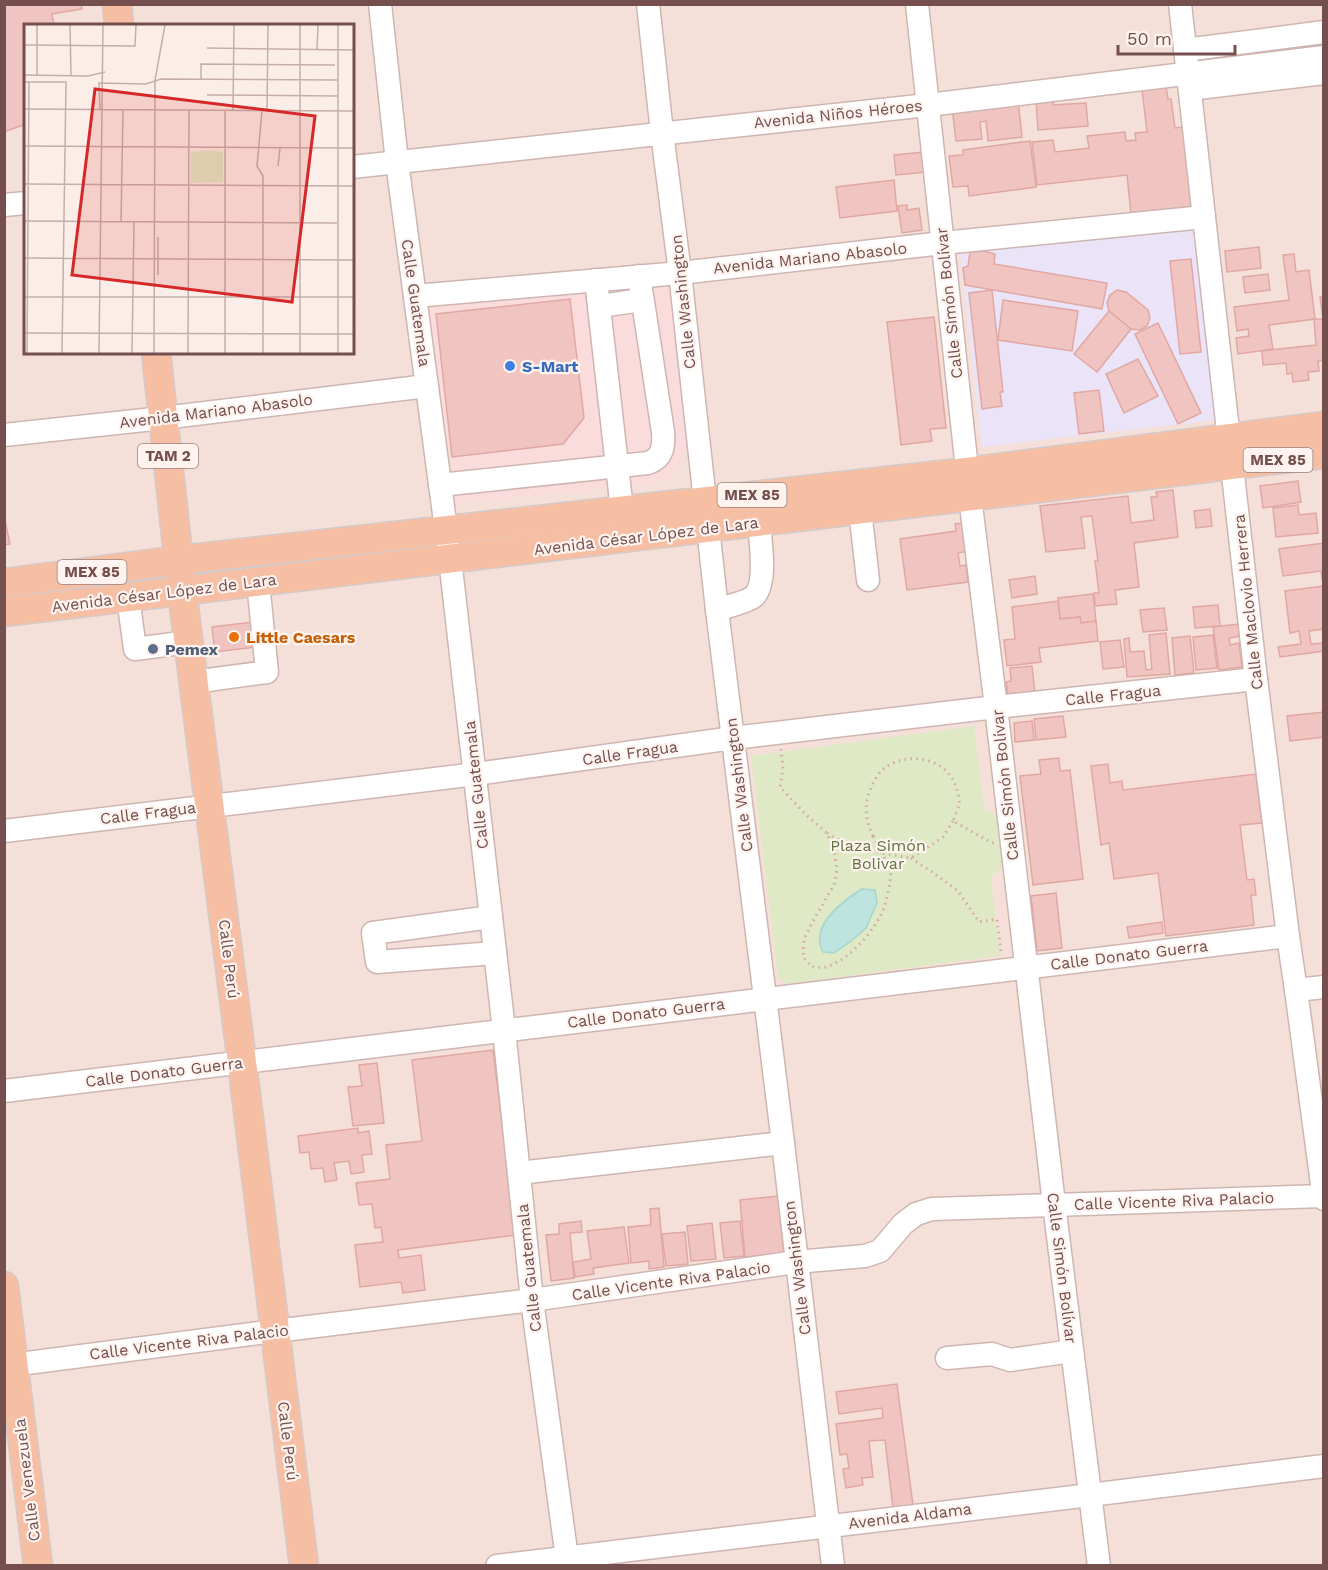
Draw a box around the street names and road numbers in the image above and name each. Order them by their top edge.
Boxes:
street label: Avenida Niños Héroes [753,96,923,132]
street label: Calle Simón Bolívar [932,226,966,380]
street label: Calle Washington [666,234,700,370]
street label: Calle Guatemala [398,238,434,368]
street label: Avenida Mariano Abasolo [712,238,908,278]
street label: Avenida Mariano Abasolo [118,390,314,432]
road number: TAM 2 [138,444,198,468]
road number: MEX 85 [1244,448,1312,472]
road number: MEX 85 [718,483,786,507]
street label: Avenida César López de Lara [533,513,759,559]
street label: Calle Maclovio Herrera [1229,513,1267,691]
road number: MEX 85 [58,560,127,584]
street label: Avenida César López de Lara [51,570,277,616]
street label: Calle Fragua [1064,681,1162,709]
street label: Calle Simón Bolívar [988,708,1022,862]
street label: Calle Washington [721,717,757,853]
street label: Calle Guatemala [460,720,492,850]
street label: Calle Fragua [581,737,679,769]
street label: Calle Fragua [99,798,197,828]
street label: Calle Perú [215,918,243,1000]
street label: Calle Donato Guerra [1049,936,1209,974]
street label: Calle Donato Guerra [566,994,726,1032]
street label: Calle Donato Guerra [84,1053,244,1091]
street label: Calle Vicente Riva Palacio [1073,1188,1275,1214]
street label: Calle Simón Bolívar [1043,1191,1081,1345]
street label: Calle Washington [779,1200,815,1336]
street label: Calle Guatemala [513,1203,545,1333]
street label: Calle Vicente Riva Palacio [570,1258,772,1304]
street label: Calle Vicente Riva Palacio [88,1320,290,1364]
street label: Calle Perú [274,1400,302,1482]
street label: Calle Venezuela [10,1418,44,1542]
street label: Avenida Aldama [847,1499,973,1533]

